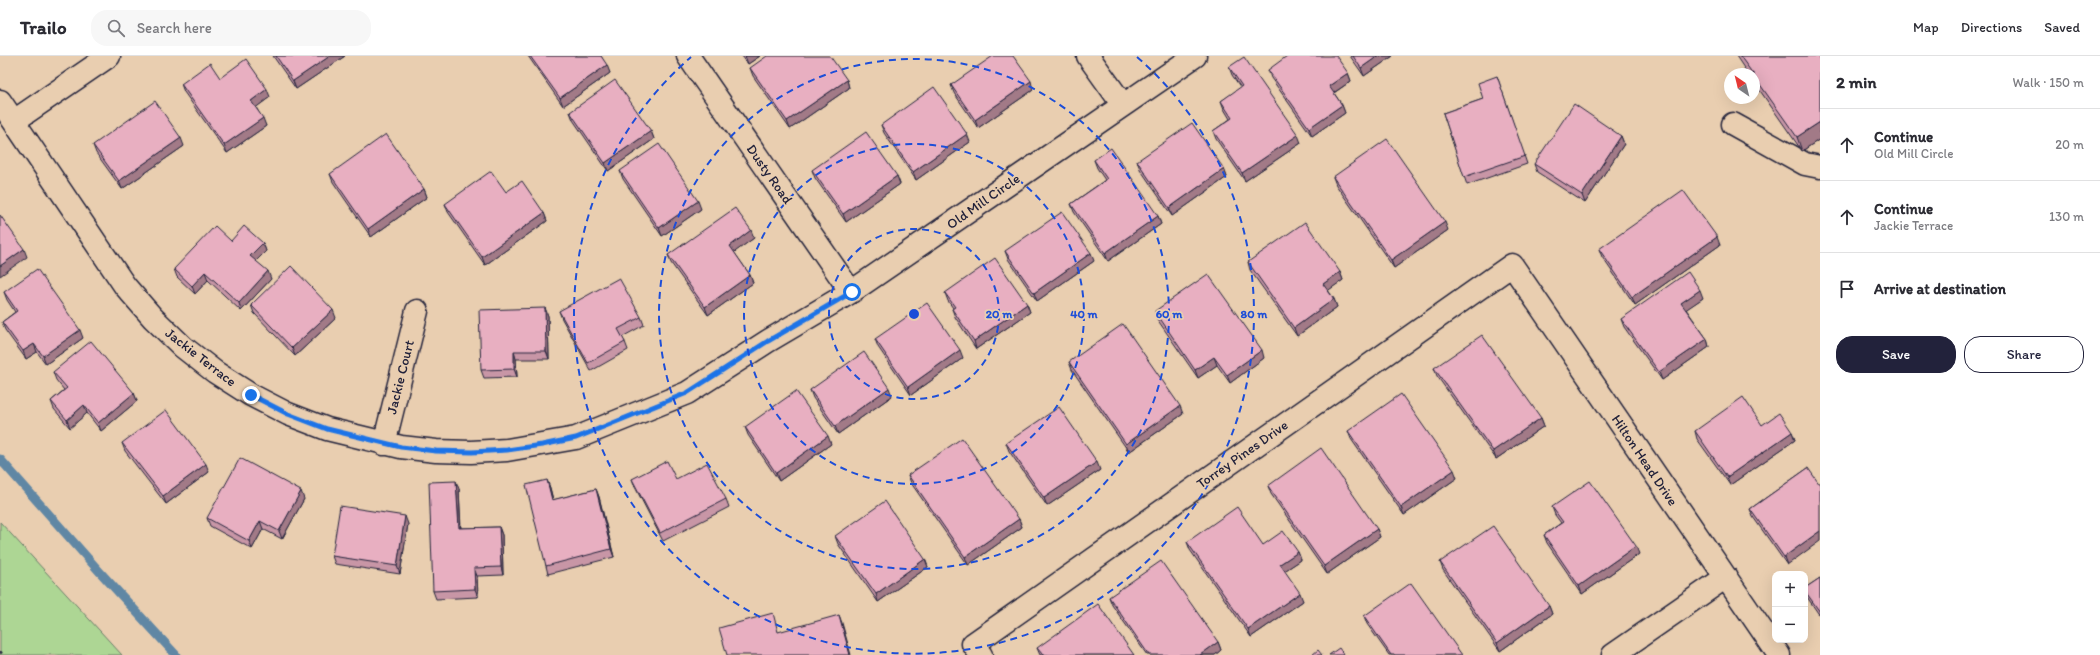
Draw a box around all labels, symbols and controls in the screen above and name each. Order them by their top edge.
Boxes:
search box [91,10,371,46]
text: Trailo [20,16,67,39]
icon: search [105,17,127,39]
text: Search here [137,19,212,37]
text: Map [1913,19,1939,36]
text: Directions [1961,19,2022,36]
text: Saved [2044,19,2080,36]
north arrow [1724,68,1760,104]
text: 2 min [1836,72,1876,92]
text: Walk · 150 m [2013,75,2084,90]
text: Continue [1874,128,1933,146]
icon: ahead [1836,134,1858,156]
text: 20 m [2055,137,2084,152]
street label: Dusty Road [743,141,797,208]
text: Old Mill Circle [1874,146,1953,161]
street label: Old Mill Circle [943,170,1023,233]
text: Continue [1874,200,1933,218]
icon: ahead [1836,206,1858,228]
text: 130 m [2049,209,2084,224]
text: Jackie Terrace [1874,218,1953,233]
icon: arrive [1836,278,1858,300]
text: Arrive at destination [1874,280,2006,298]
route start [843,283,861,301]
centre of rings [907,307,921,321]
text: 20 m [986,307,1013,321]
text: 40 m [1070,307,1099,321]
text: 60 m [1156,307,1183,321]
text: 80 m [1241,307,1268,321]
street label: Jackie Terrace [162,324,240,390]
button: Save [1836,336,1956,373]
button: Share [1964,336,2084,373]
street label: Jackie Court [383,338,418,416]
route end [242,386,260,404]
street label: Hilton Head Drive [1608,411,1681,509]
street label: Torrey Pines Drive [1193,416,1291,492]
map controls [1772,571,1808,643]
button: + [1772,571,1808,607]
button: − [1772,607,1808,643]

